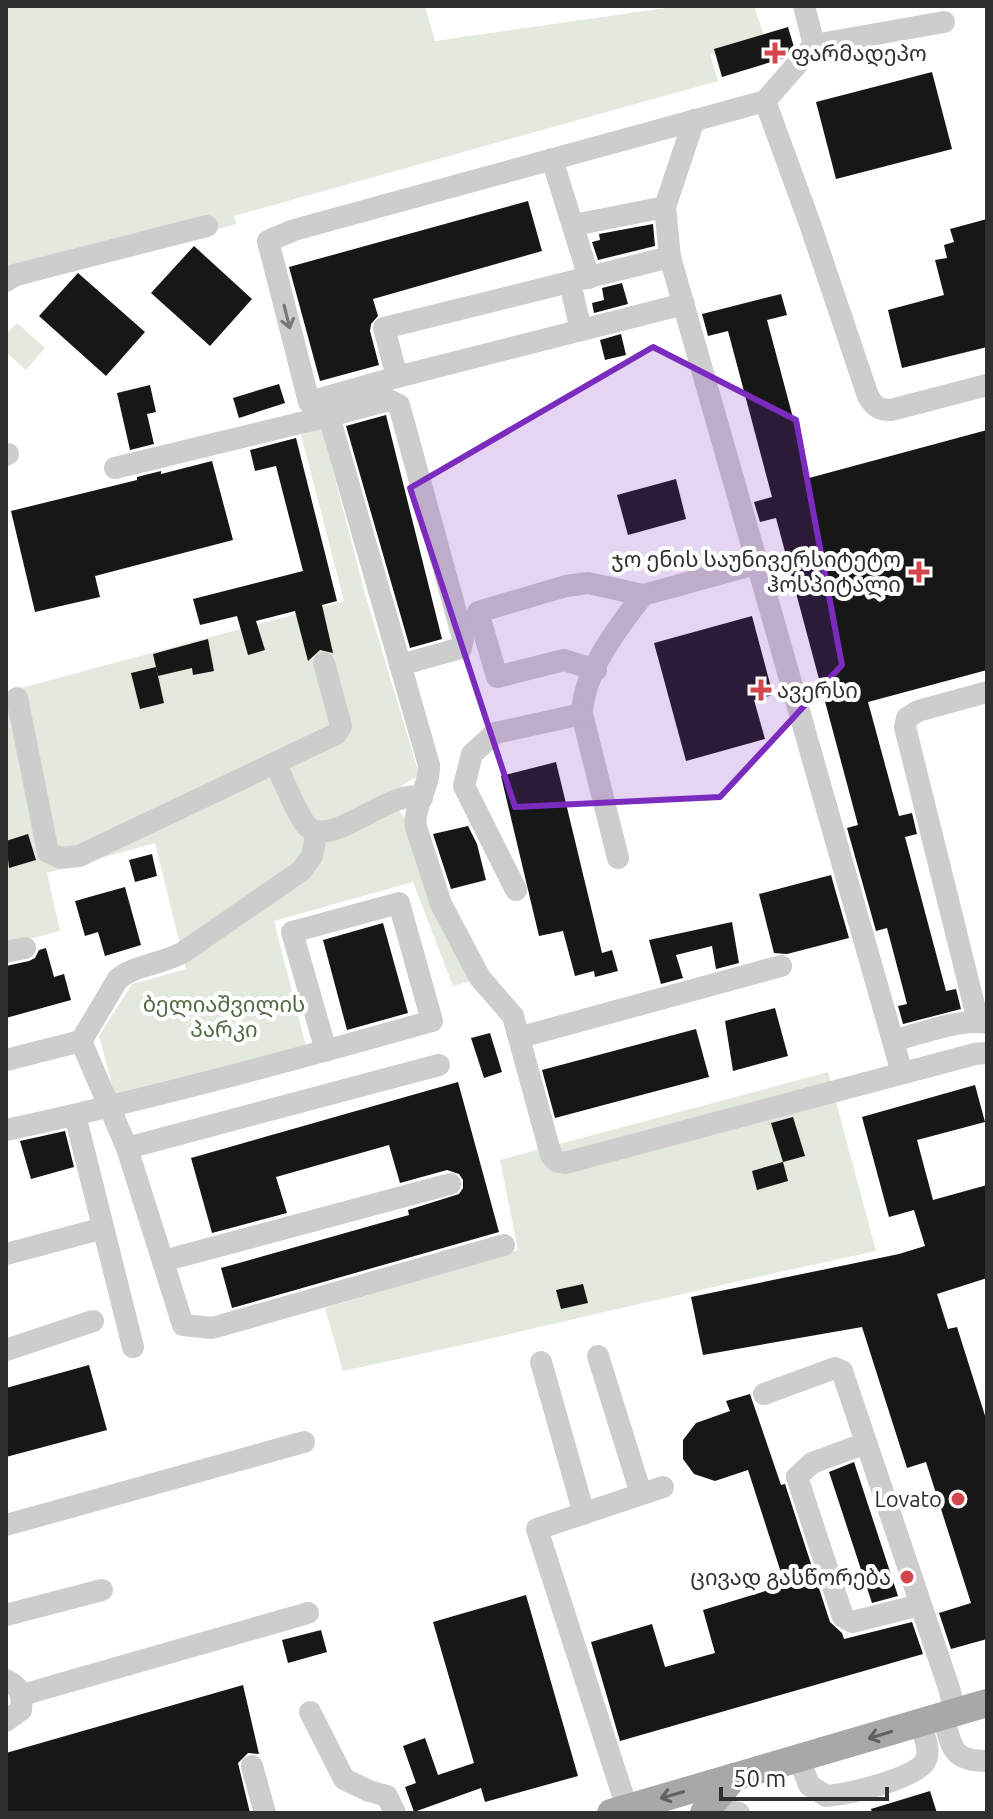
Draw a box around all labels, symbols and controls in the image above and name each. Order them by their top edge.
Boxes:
place label: ფარმადეპო [791,40,927,67]
marker: ფარმადეპო [766,44,784,62]
one-way arrow [281,304,296,330]
place label: ჯო ენის საუნივერსიტეტო ჰოსპიტალი [611,546,901,598]
marker: ჯო ენის საუნივერსიტეტო ჰოსპიტალი [908,561,930,583]
place label: ავერსი [777,677,858,703]
marker: ავერსი [752,681,770,699]
park label: ბელიაშვილის პარკი [143,991,305,1042]
place label: Lovato [874,1486,942,1511]
marker: Lovato [949,1490,967,1508]
place label: ცივად გასწორება [690,1564,891,1591]
marker: ცივად გასწორება [898,1568,916,1586]
one-way arrow [867,1728,893,1743]
scale bar [721,1751,887,1801]
text: 50 m [733,1765,786,1792]
one-way arrow [660,1788,686,1803]

